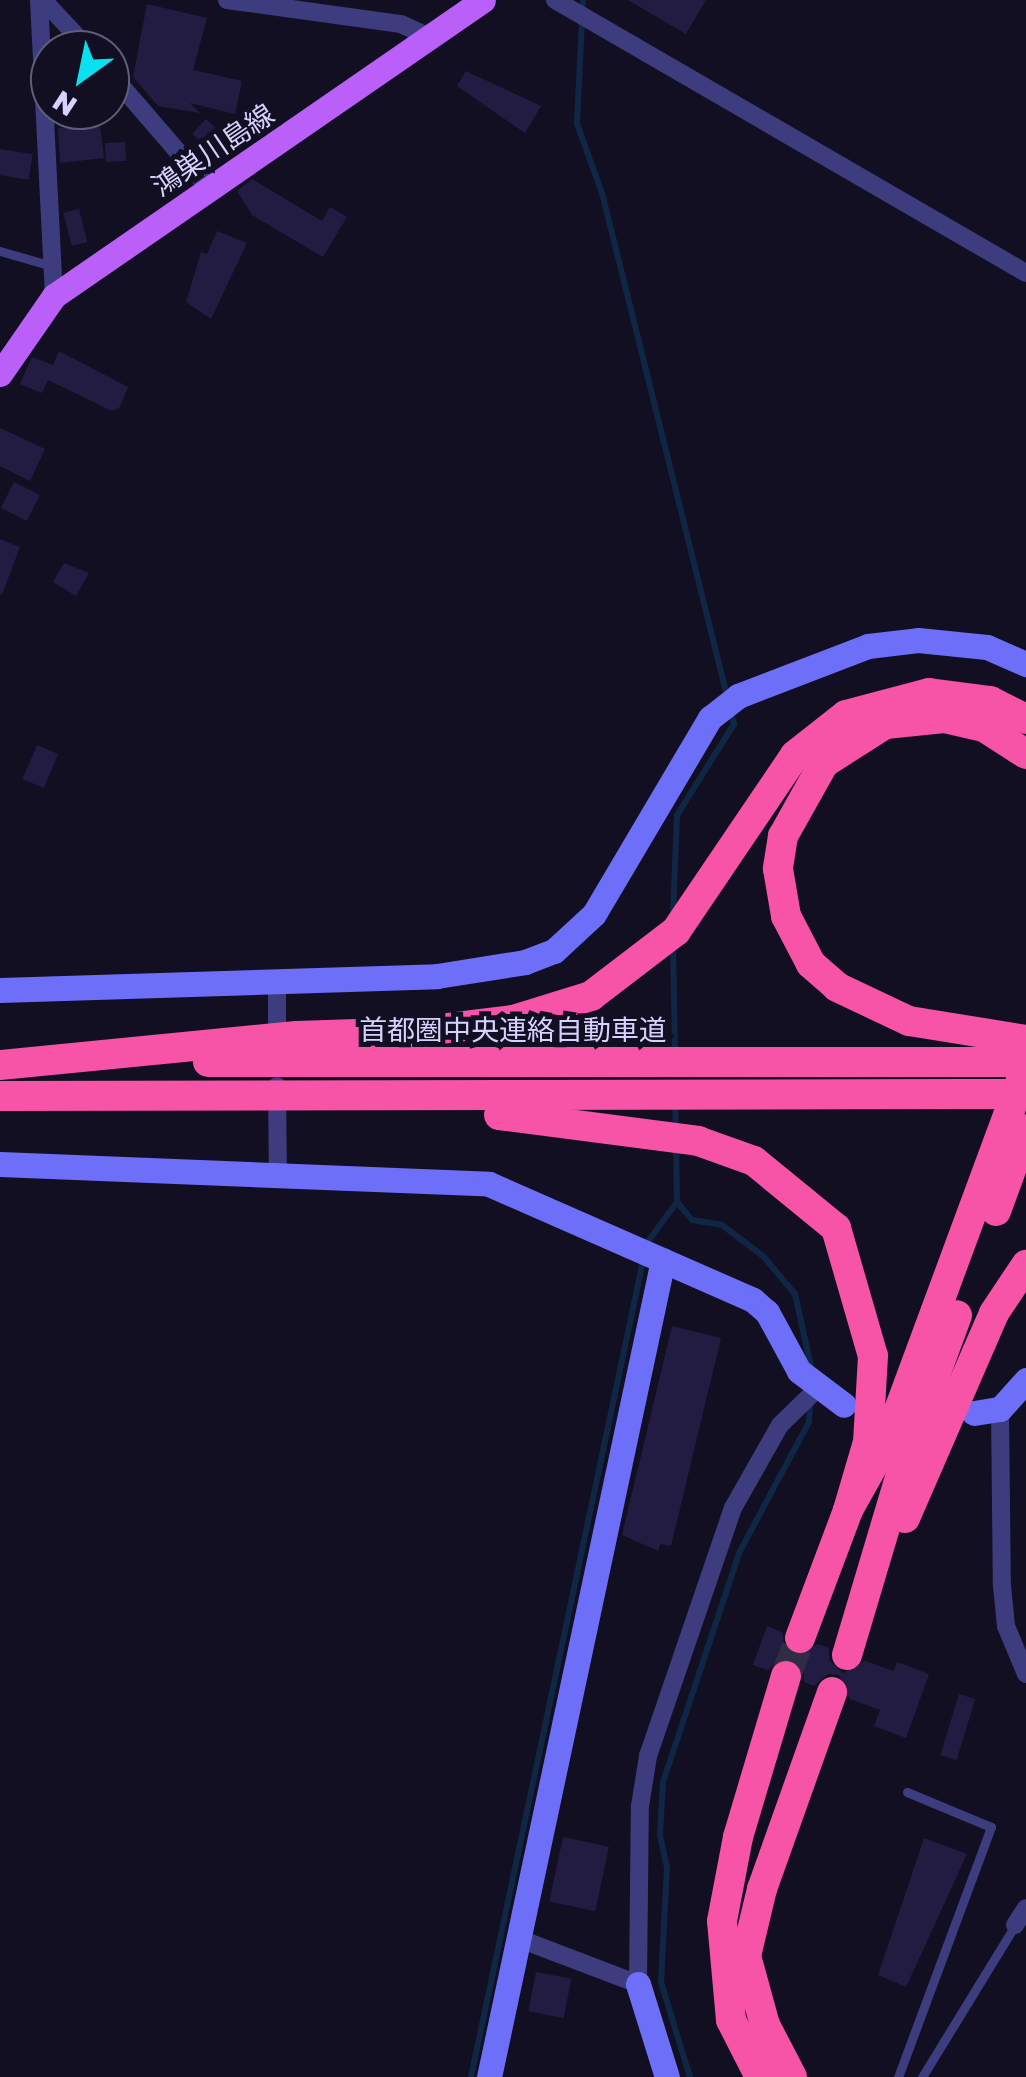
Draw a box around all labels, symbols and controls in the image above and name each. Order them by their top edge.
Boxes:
north arrow [30,30,130,130]
text: N [47,84,82,124]
street label: 鴻巣川島線 [146,97,280,203]
street label: 首都圏中央連絡自動車道 [359,1013,667,1047]

